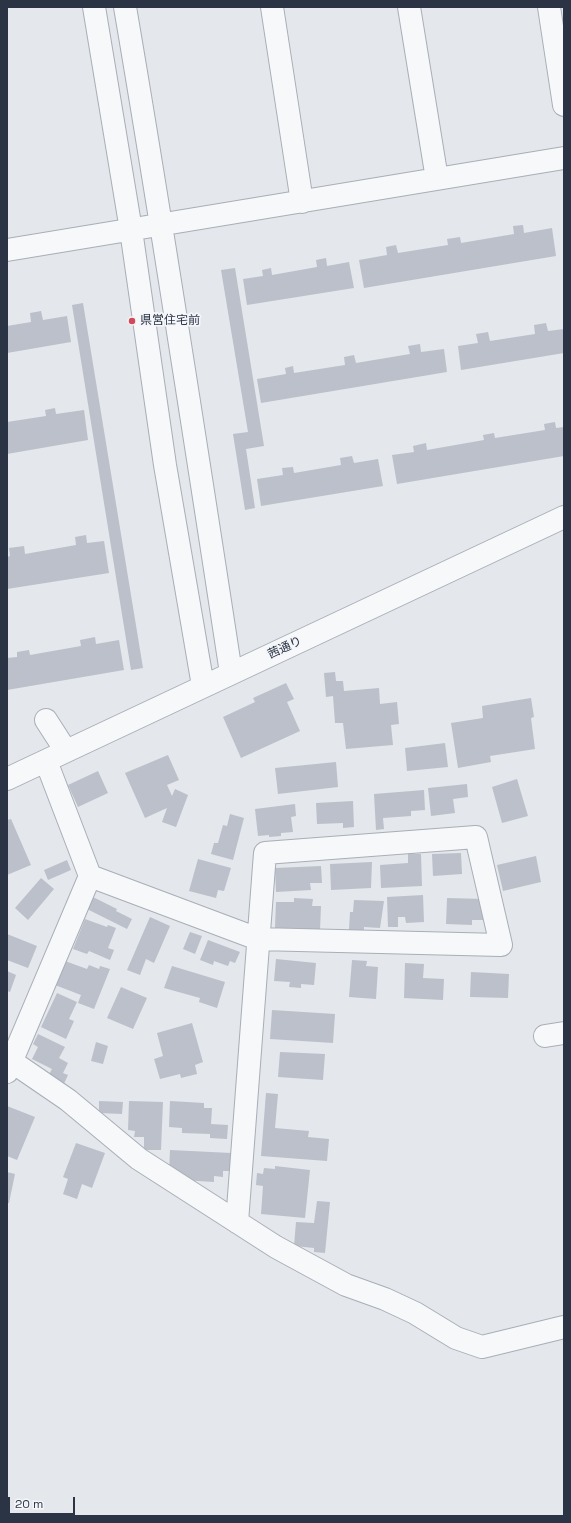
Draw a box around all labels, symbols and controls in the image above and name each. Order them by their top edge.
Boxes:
place label: 県営住宅前 [140,314,200,328]
marker: 県営住宅前 [127,316,137,326]
street label: 茜通り [266,634,304,662]
scale bar [10,1489,77,1515]
text: 20 m [15,1496,43,1512]

